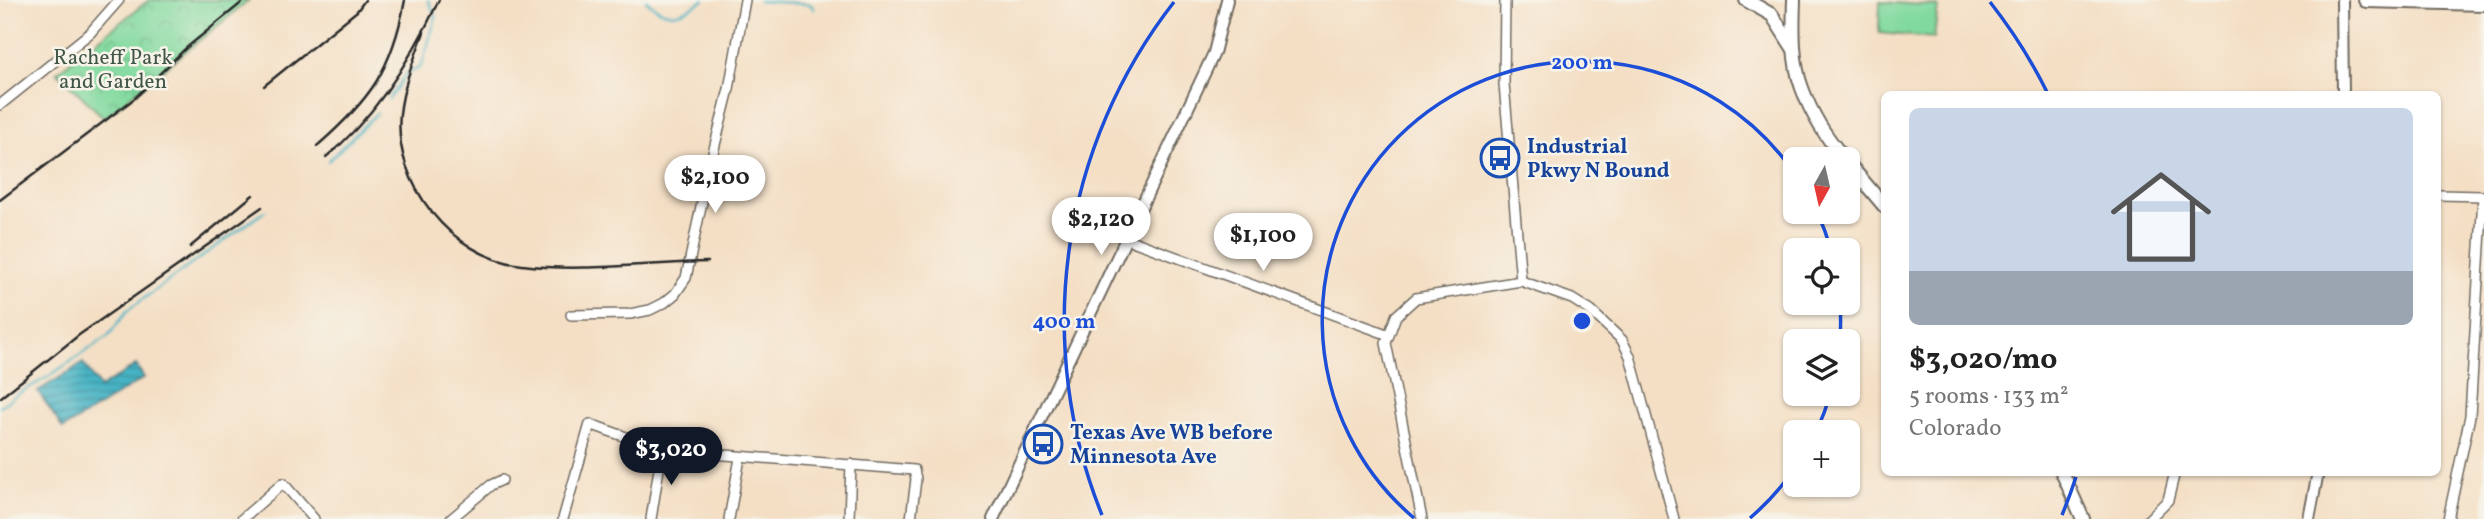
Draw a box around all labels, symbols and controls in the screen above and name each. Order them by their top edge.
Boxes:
park label: Racheff Park and Garden [53,44,173,97]
text: 200 m [1551,49,1613,78]
place label: Industrial Pkwy N Bound [1527,133,1670,186]
bus stop icon: Industrial Pkwy N Bound [1479,137,1521,179]
north arrow [1783,147,1860,224]
map controls [1783,147,1860,497]
icon: home [2098,154,2224,280]
pin: $2,100 [658,156,772,215]
text: $2,100 [680,162,750,194]
pin: $2,120 [1044,198,1158,257]
text: $2,120 [1068,204,1134,236]
pin: $1,100 [1206,214,1320,273]
text: $1,100 [1230,220,1296,252]
button: locate [1783,238,1860,315]
text: 400 m [1033,308,1095,337]
centre of rings [1570,309,1594,333]
button: layers [1783,329,1860,406]
text: $3,020/mo [1909,339,2058,381]
text: 5 rooms · 133 m² [1909,381,2069,413]
text: Colorado [1909,413,2001,445]
place label: Texas Ave WB before Minnesota Ave [1070,419,1273,472]
button: + [1783,420,1860,497]
bus stop icon: Texas Ave WB before Minnesota Ave [1022,423,1064,465]
pin: $3,020 [614,428,728,487]
text: $3,020 [635,434,707,466]

